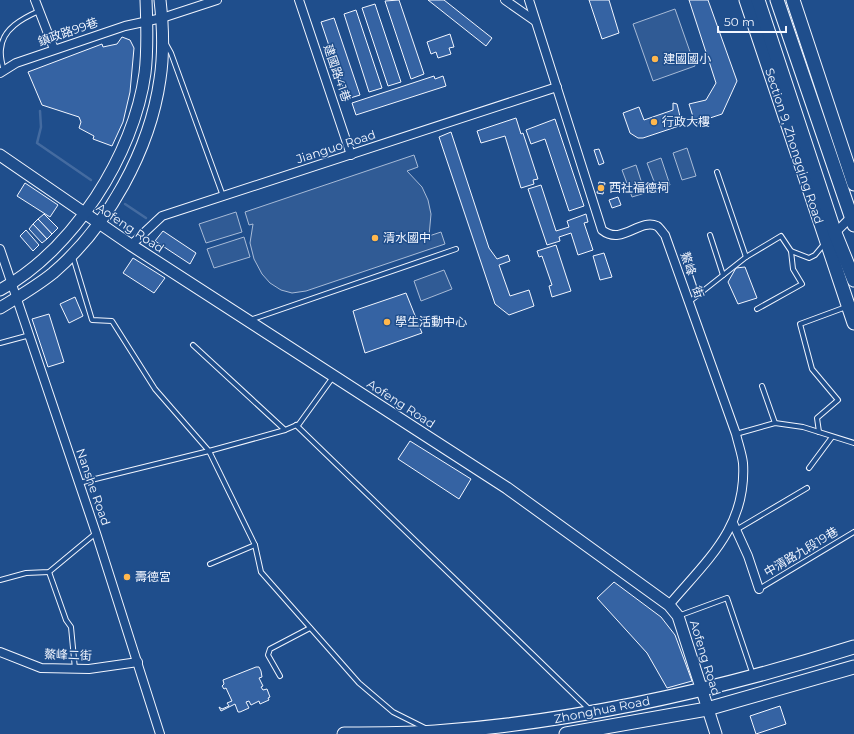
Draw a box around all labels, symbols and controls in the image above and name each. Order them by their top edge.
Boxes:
scale bar [718,8,786,34]
street label: 鎮政路99巷 [36,14,100,49]
text: 50 m [724,14,755,29]
street label: 建國路41巷 [321,42,354,104]
place label: 建國國小 [663,51,711,66]
marker: 建國國小 [650,54,660,64]
street label: Section 9, Zhongqing Road [762,66,827,226]
place label: 行政大樓 [662,114,710,129]
marker: 行政大樓 [649,117,659,127]
street label: Jianguo Road [293,127,378,167]
place label: 西社福德祠 [609,180,669,195]
marker: 西社福德祠 [596,183,606,193]
street label: Aofeng Road [94,200,167,256]
place label: 清水國中 [383,230,431,245]
marker: 清水國中 [370,233,380,243]
street label: 鰲峰一街 [678,250,707,300]
place label: 學生活動中心 [395,314,467,329]
marker: 學生活動中心 [382,317,392,327]
street label: Aofeng Road [364,376,438,431]
street label: Nanshe Road [73,446,114,527]
street label: 中清路九段19巷 [761,524,840,580]
place label: 壽德宮 [135,569,171,584]
marker: 壽德宮 [122,572,132,582]
street label: Aofeng Road [687,618,724,697]
street label: 鰲峰二街 [44,646,92,663]
street label: Zhonghua Road [553,693,651,726]

